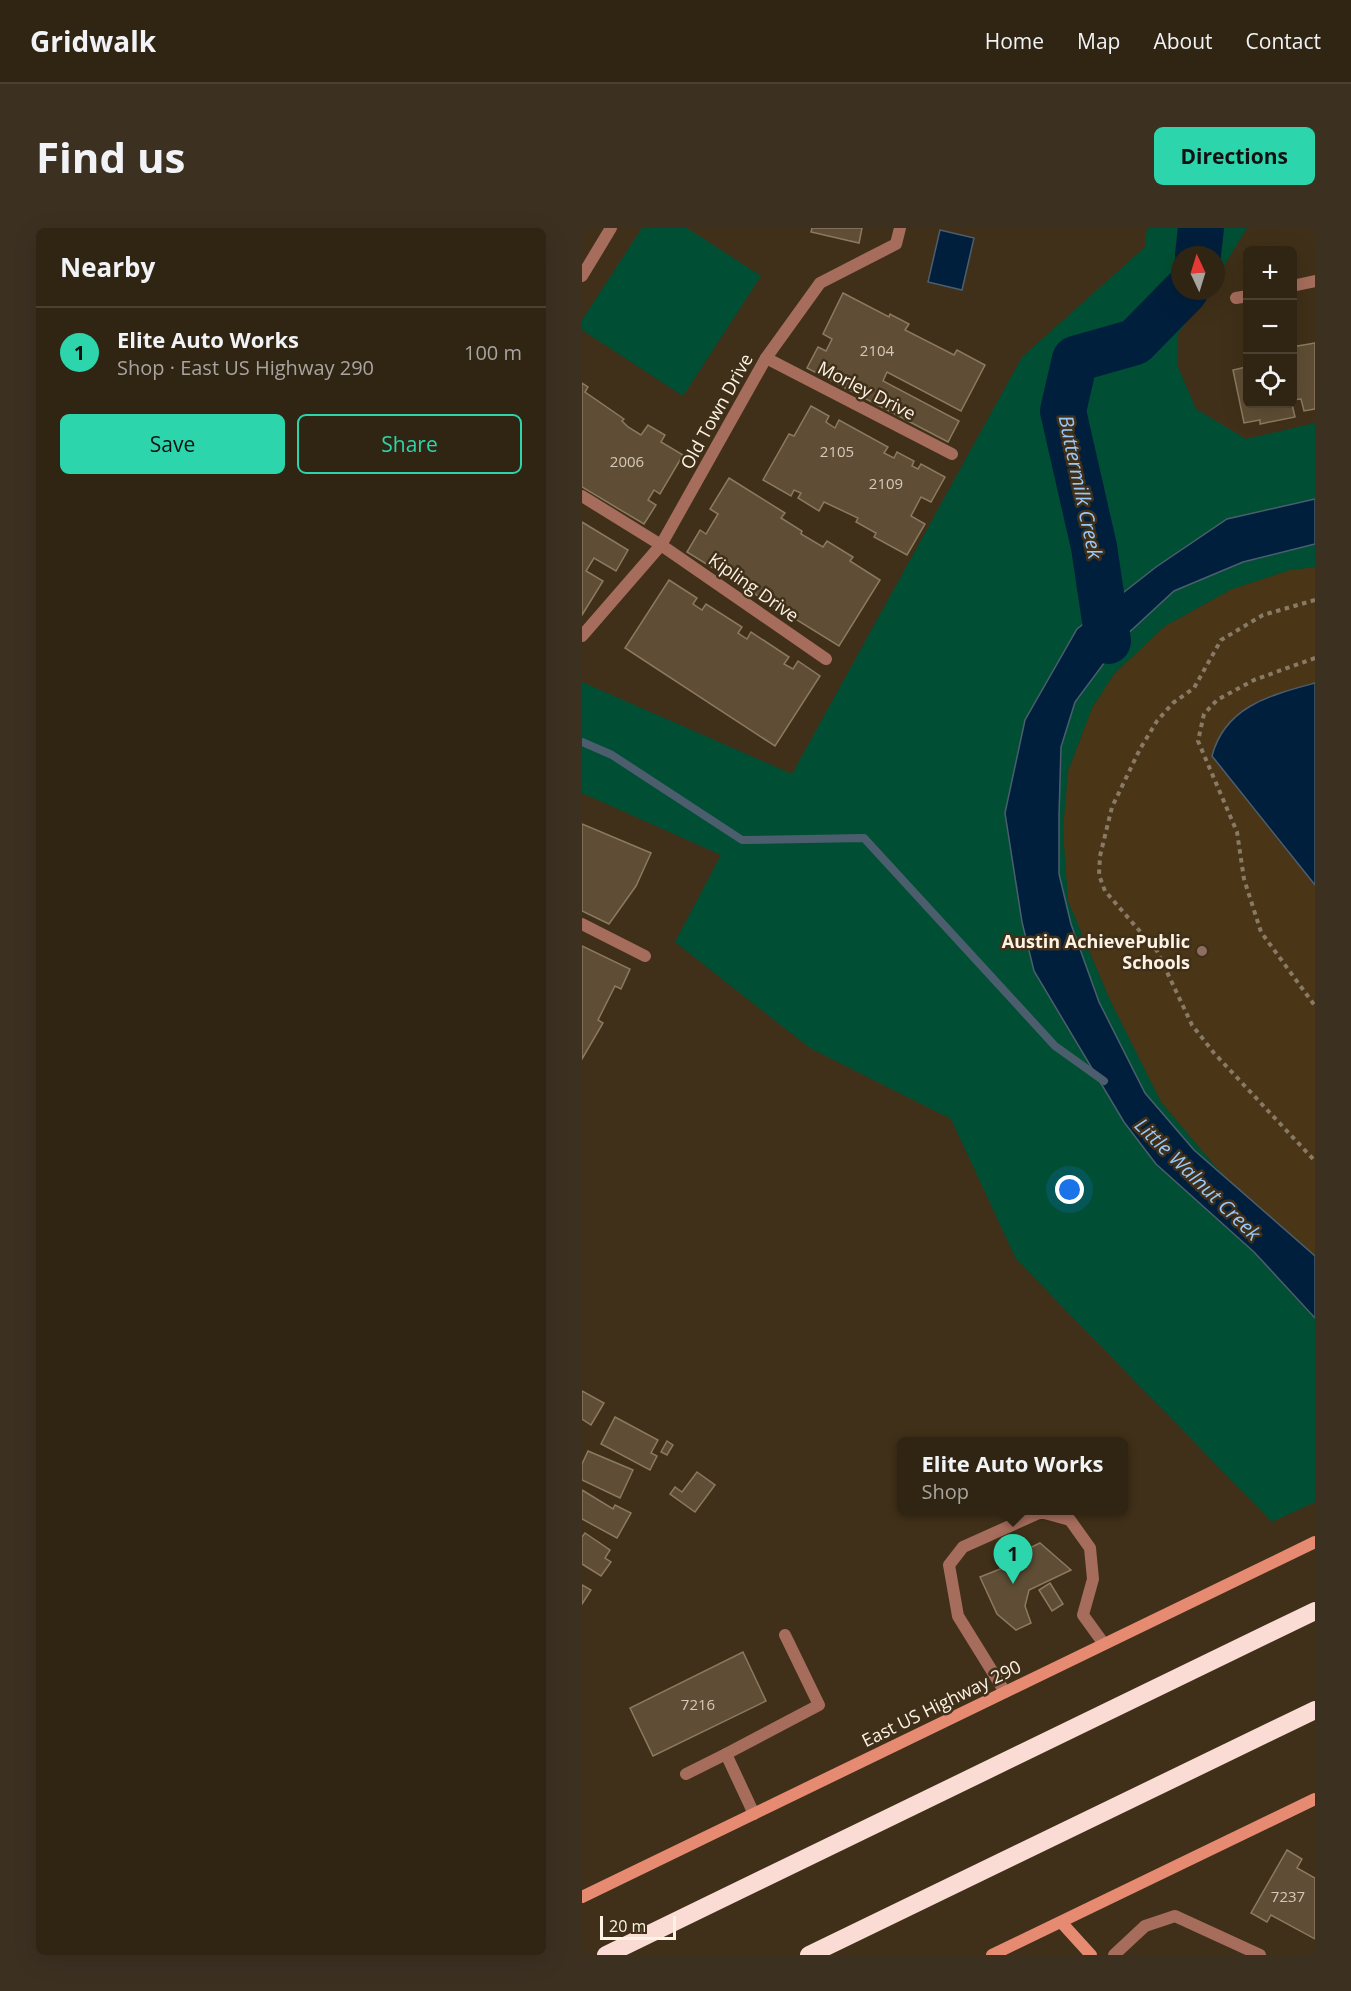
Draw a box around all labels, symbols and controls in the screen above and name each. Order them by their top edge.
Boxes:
text: Gridwalk [30,22,156,60]
text: Home [985,27,1044,55]
text: Map [1077,27,1120,55]
text: About [1153,27,1213,55]
text: Contact [1246,27,1321,55]
button: Directions [1154,127,1315,185]
text: Find us [36,128,185,185]
north arrow [1171,246,1225,300]
map controls [1243,246,1297,408]
button: + [1243,246,1297,300]
text: Nearby [60,249,155,285]
button: − [1243,300,1297,354]
text: Elite Auto Works [117,324,299,354]
text: 1 [74,339,85,366]
text: 100 m [464,339,522,366]
house number: 2104 [860,340,895,360]
street label: Old Town Drive [674,349,758,473]
text: Shop · East US Highway 290 [117,354,374,381]
button: locate [1243,354,1297,408]
street label: Morley Drive [814,355,920,425]
water label: Buttermilk Creek [1053,413,1110,563]
button: Save [60,414,285,474]
button: Share [297,414,522,474]
house number: 2105 [820,441,854,461]
house number: 2006 [610,451,644,471]
house number: 2109 [869,473,903,493]
street label: Kipling Drive [704,547,804,627]
place label: Austin AchievePublic Schools [1002,929,1190,974]
marker: Austin AchievePublic Schools [1195,944,1209,958]
water label: Little Walnut Creek [1129,1112,1268,1247]
your location [1055,1175,1084,1204]
popup [897,1437,1128,1515]
text: Elite Auto Works [922,1448,1104,1478]
text: Shop [922,1478,969,1505]
pin: 1 [994,1534,1032,1584]
street label: East US Highway 290 [857,1654,1025,1752]
house number: 7216 [681,1694,715,1714]
house number: 7237 [1271,1886,1305,1906]
scale bar [600,1913,676,1940]
text: 20 m [609,1915,646,1937]

